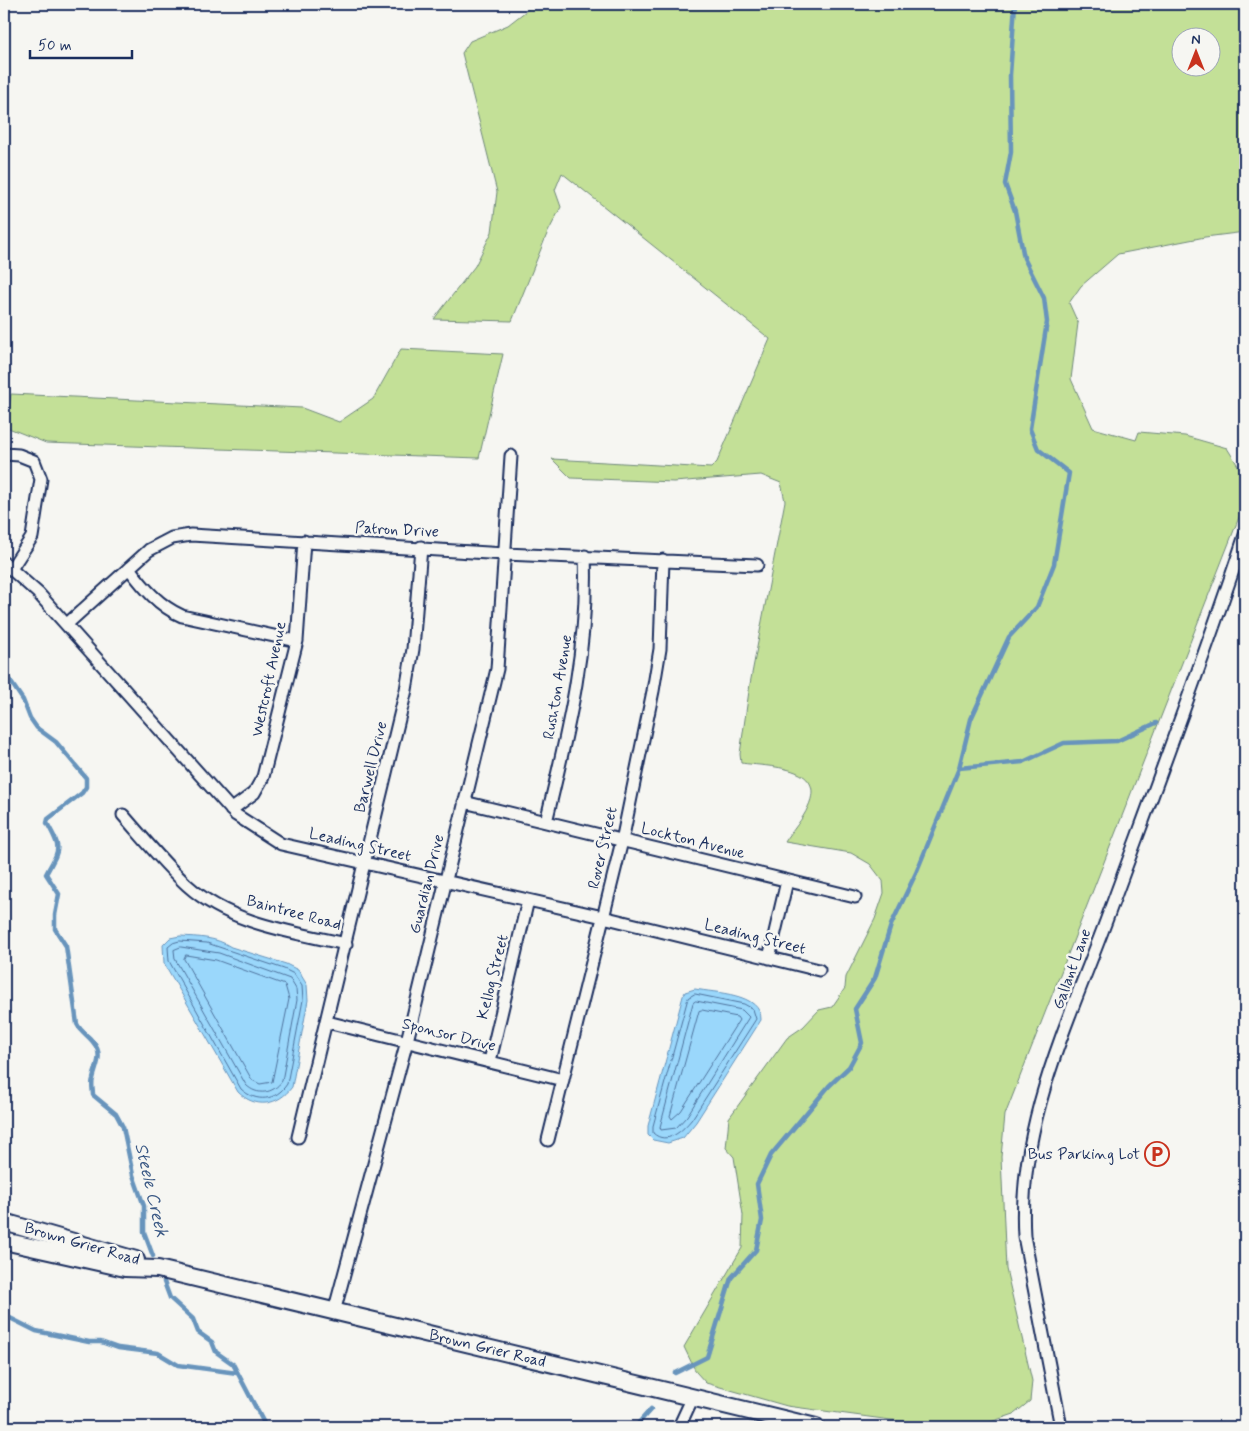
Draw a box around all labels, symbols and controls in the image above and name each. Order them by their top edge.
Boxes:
scale bar [30,28,132,60]
north arrow [1172,28,1222,78]
text: N [1191,31,1201,49]
text: 50 m [38,36,72,56]
street label: Patron Drive [354,517,440,543]
street label: Westcroft Avenue [247,619,292,739]
street label: Rushton Avenue [538,633,578,741]
street label: Barwell Drive [349,719,393,815]
street label: Rover Street [583,805,623,891]
street label: Lockton Avenue [639,818,748,864]
street label: Leading Street [307,823,413,867]
street label: Guardian Drive [405,832,449,936]
street label: Baintree Road [244,890,344,936]
street label: Leading Street [702,914,808,960]
street label: Gallant Lane [1048,926,1096,1012]
street label: Kellog Street [472,932,514,1022]
street label: Sponsor Drive [400,1013,498,1057]
water label: Steele Creek [129,1141,173,1239]
parking icon: Bus Parking Lot [1144,1141,1170,1167]
place label: Bus Parking Lot [1028,1144,1140,1165]
street label: Brown Grier Road [22,1217,142,1271]
street label: Brown Grier Road [427,1324,548,1372]

